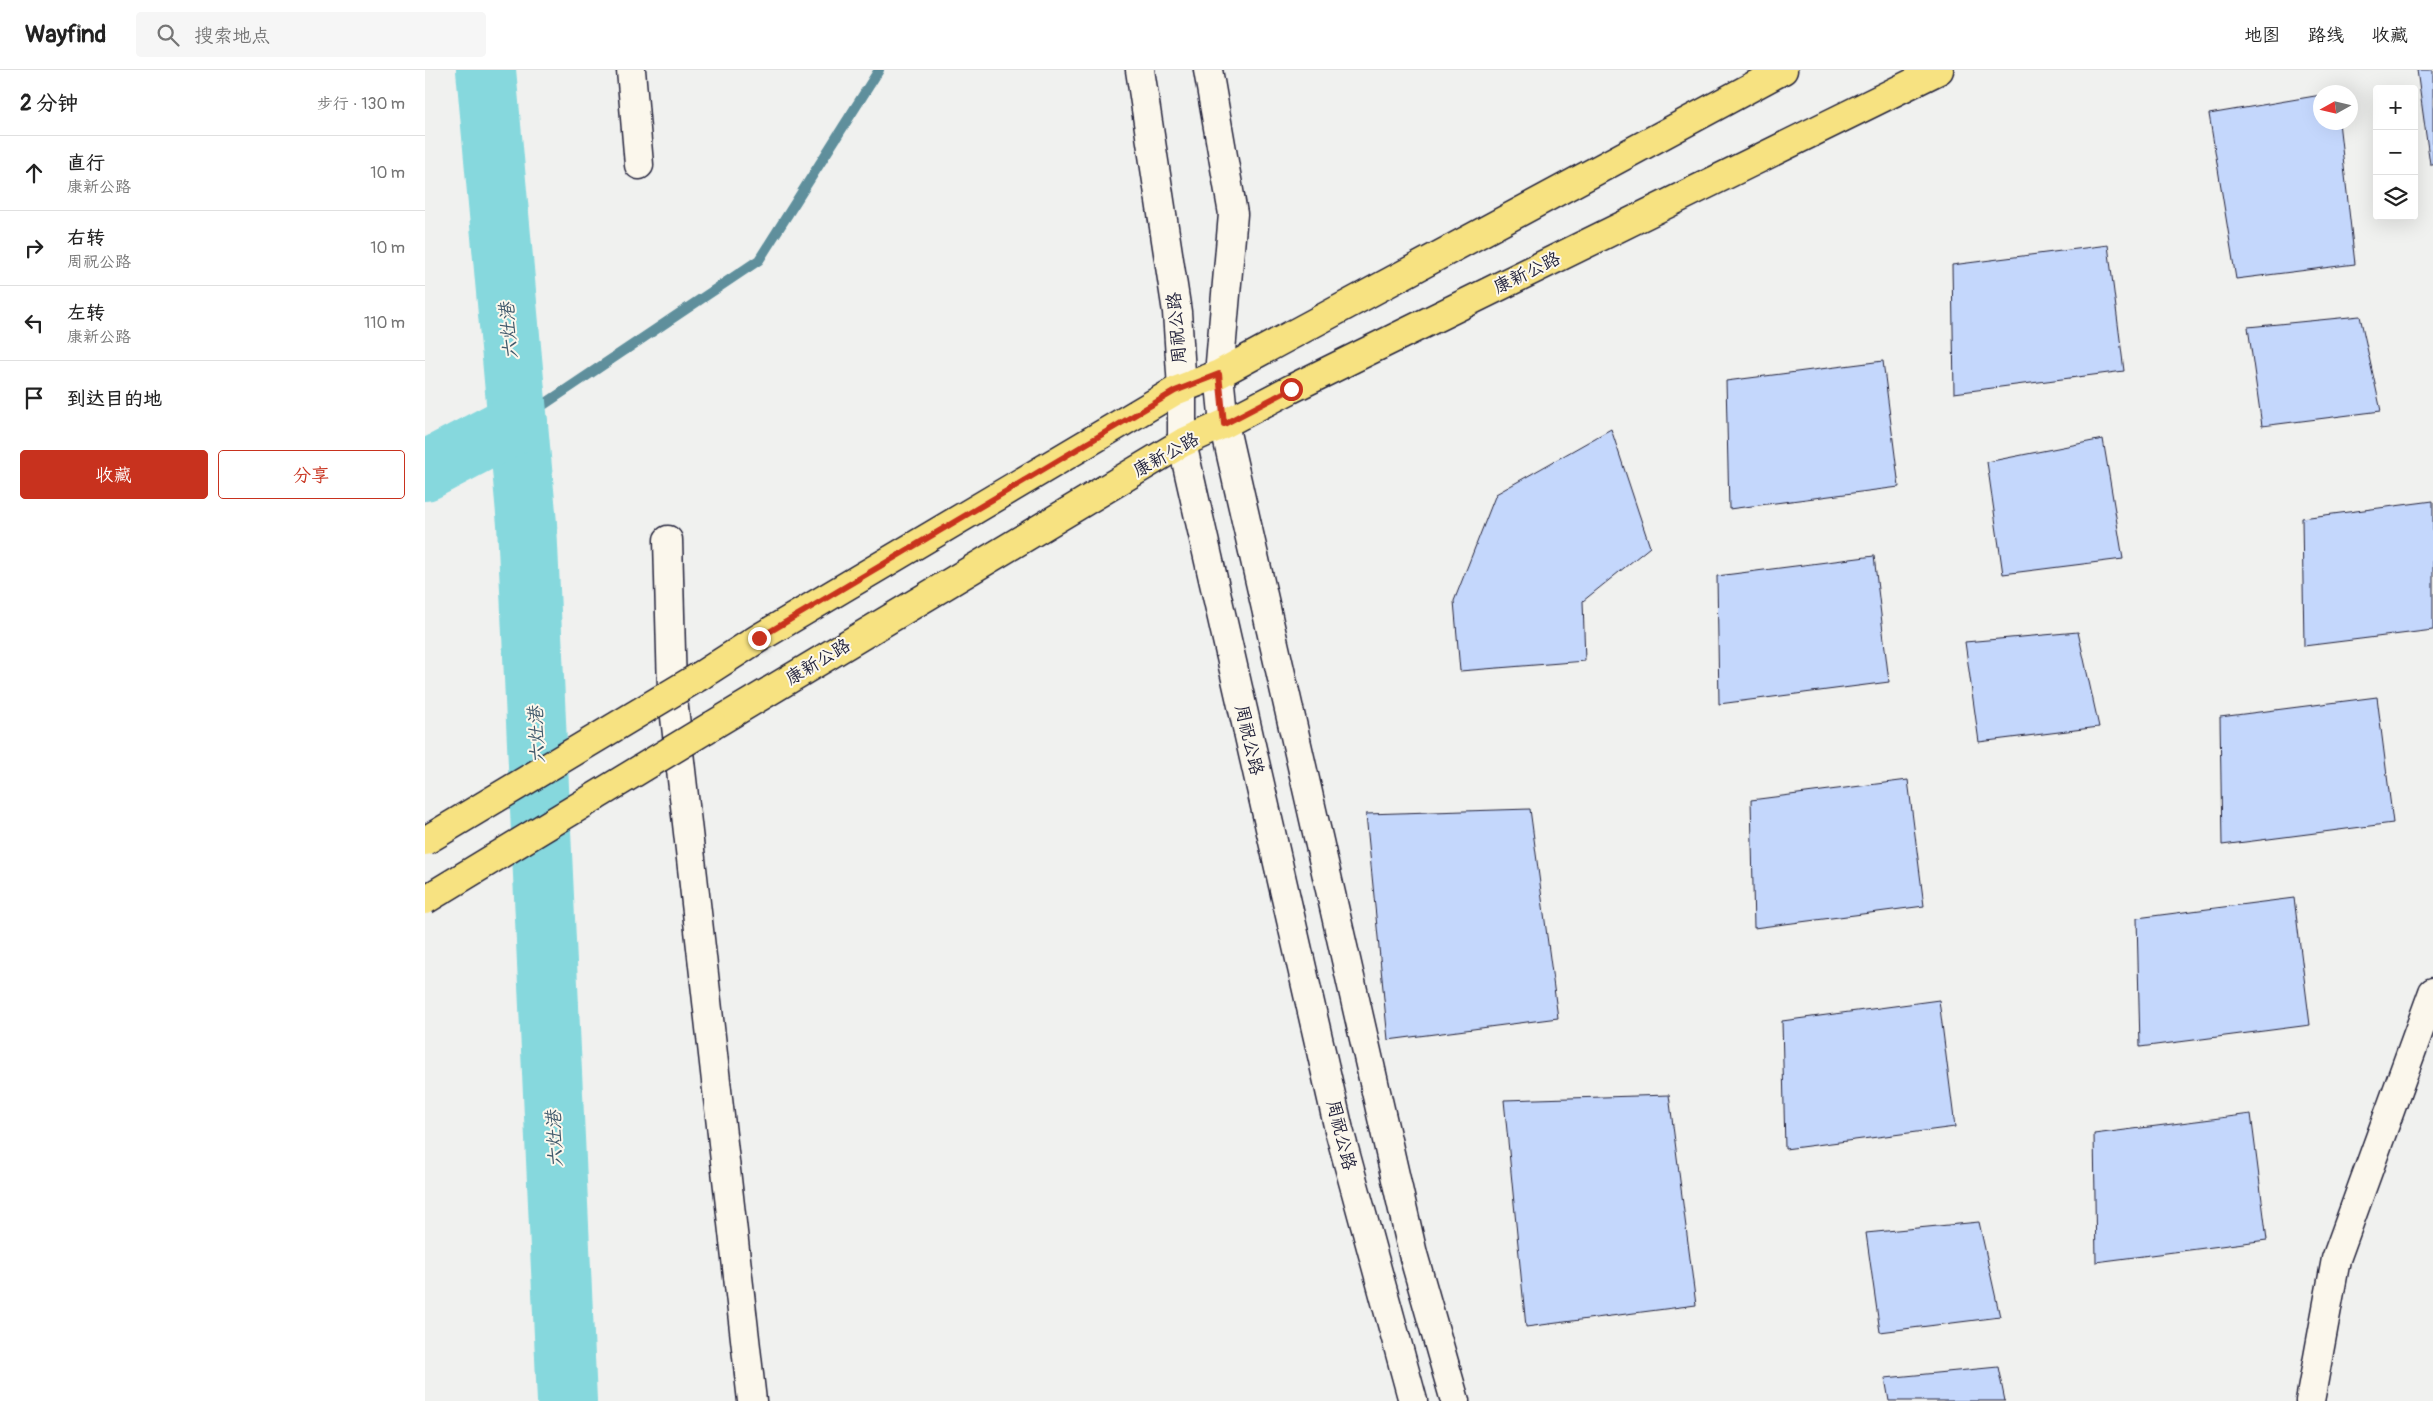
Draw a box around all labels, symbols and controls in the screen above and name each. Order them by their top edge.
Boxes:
search box [136,12,486,57]
text: Wayfind [25,20,106,49]
icon: search [154,21,182,49]
text: 搜索地点 [194,24,270,48]
text: 地图 [2244,24,2280,47]
text: 路线 [2308,24,2344,47]
text: 收藏 [2372,24,2408,47]
north arrow [2313,85,2358,130]
map controls [2373,85,2418,220]
button: + [2373,85,2418,130]
text: 2 分钟 [20,90,78,117]
text: 步行 · 130 m [317,94,405,114]
button: − [2373,130,2418,175]
text: 直行 [67,151,105,175]
icon: ahead [20,159,48,187]
text: 10 m [370,163,405,183]
button: layers [2373,175,2418,220]
text: 康新公路 [67,177,131,197]
text: 右转 [67,226,105,250]
icon: right [20,234,48,262]
text: 10 m [370,238,405,258]
street label: 康新公路 [1490,247,1564,299]
text: 周祝公路 [67,252,131,272]
street label: 周祝公路 [1162,291,1192,365]
water label: 六灶港 [494,300,523,360]
text: 左转 [67,301,105,325]
icon: left [20,309,48,337]
text: 110 m [364,313,405,333]
text: 康新公路 [67,327,131,347]
route start [1280,378,1303,401]
icon: arrive [20,384,48,412]
text: 到达目的地 [67,387,162,411]
street label: 康新公路 [1129,427,1203,483]
button: 收藏 [20,450,208,499]
button: 分享 [218,450,405,499]
route end [748,627,771,650]
street label: 康新公路 [781,634,855,690]
street label: 周祝公路 [1230,702,1268,778]
water label: 六灶港 [523,704,550,764]
street label: 周祝公路 [1321,1097,1361,1173]
water label: 六灶港 [541,1108,568,1168]

